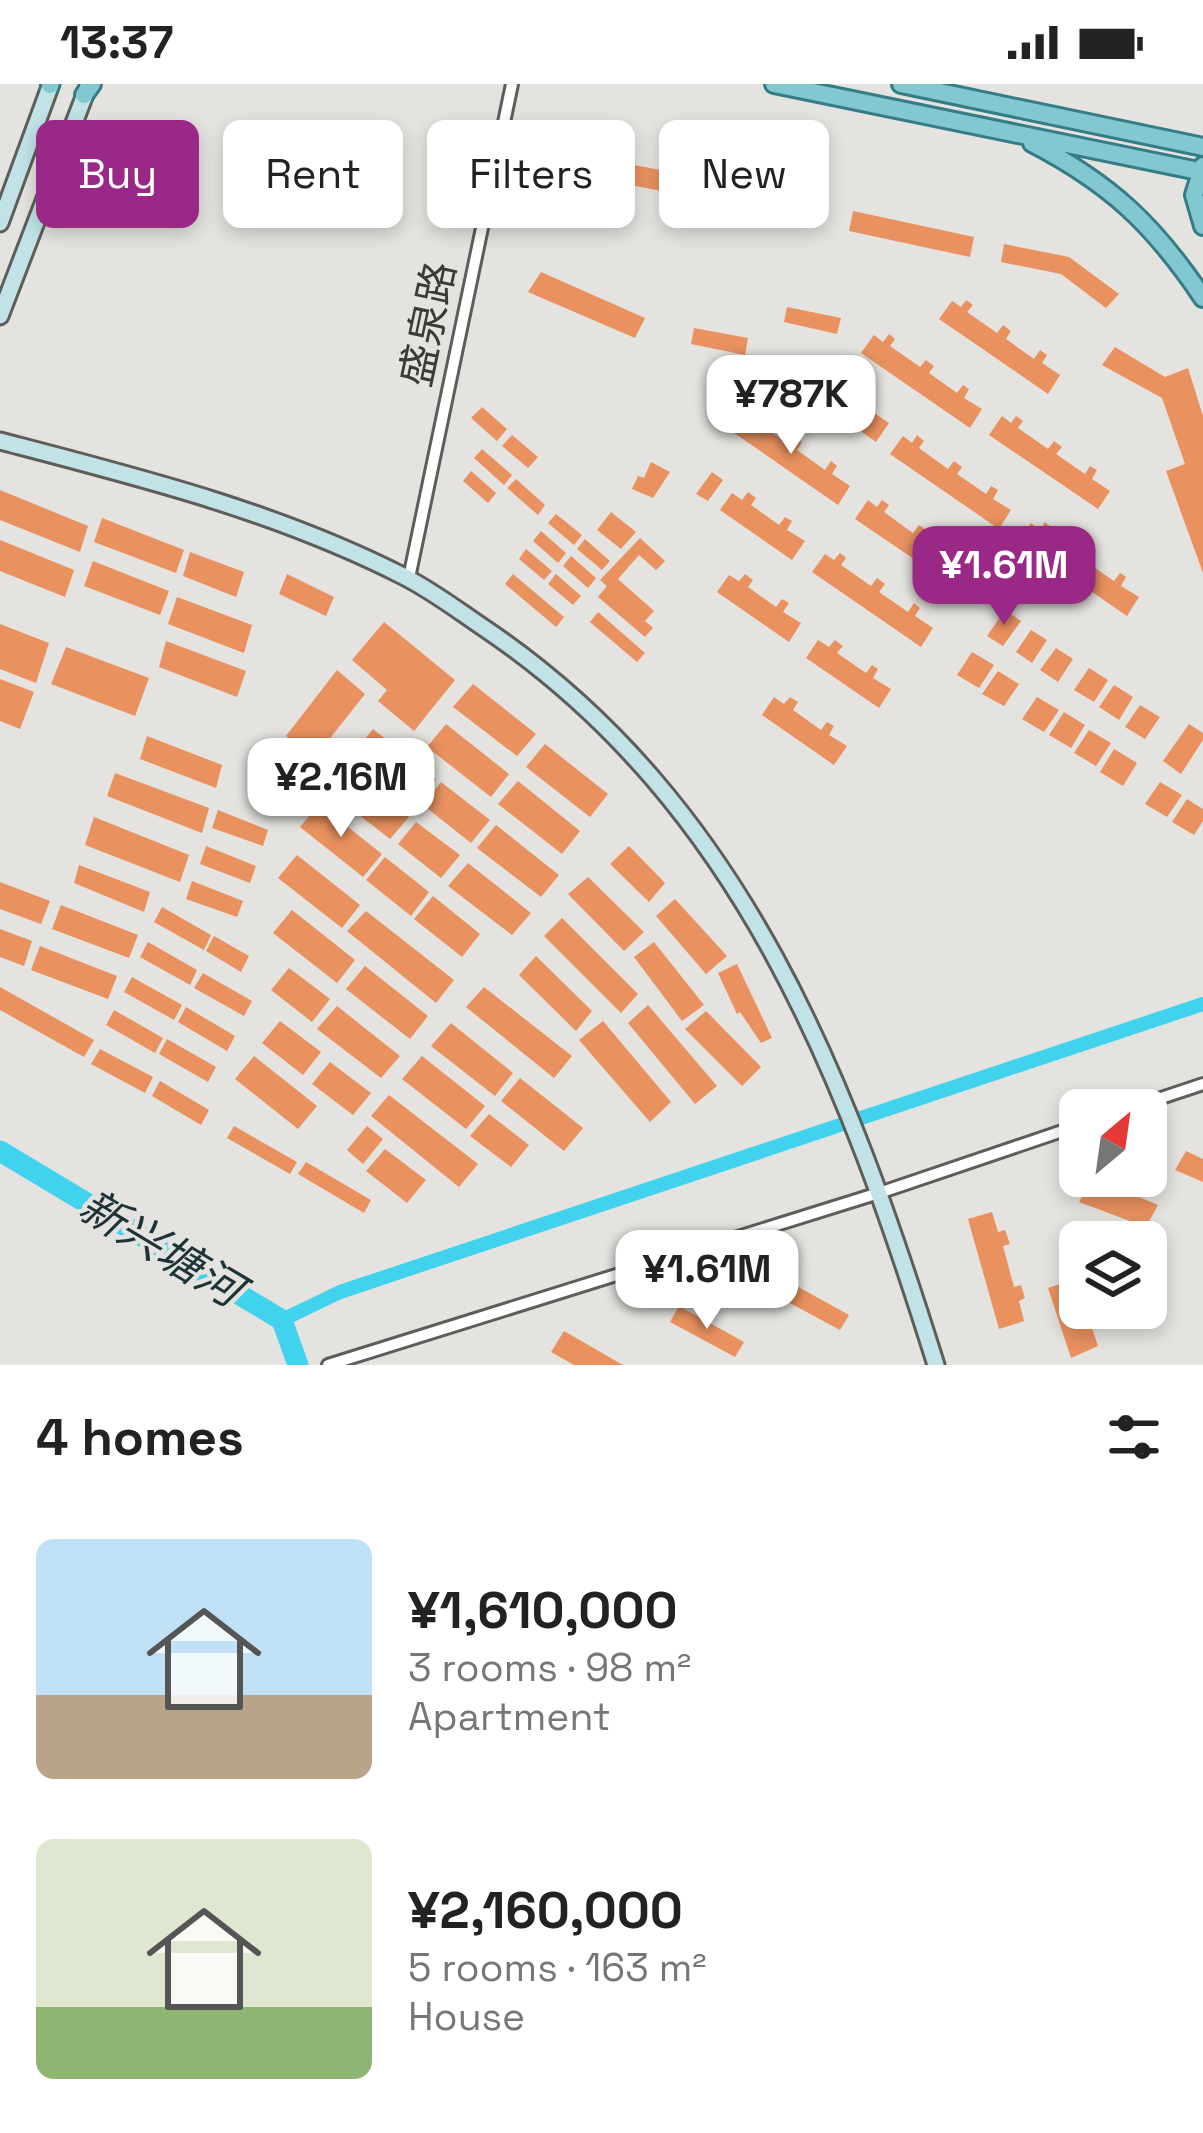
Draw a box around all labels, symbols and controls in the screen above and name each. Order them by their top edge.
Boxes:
text: 13:37 [60,14,173,71]
chip: Buy [36,120,199,228]
chip: Rent [223,120,403,228]
chip: Filters [427,120,635,228]
chip: New [659,120,829,228]
street label: 盛泉路 [389,257,467,391]
pin: ¥787K [707,355,875,457]
text: ¥787K [734,369,848,418]
pin: ¥1.61M [906,526,1102,628]
text: ¥1.61M [939,540,1069,589]
pin: ¥2.16M [243,738,439,840]
text: ¥2.16M [274,752,408,801]
north arrow [1059,1089,1167,1197]
map controls [1059,1089,1167,1329]
water label: 新兴塘河 [69,1177,260,1323]
button: layers [1059,1221,1167,1329]
pin: ¥1.61M [609,1230,805,1332]
text: ¥1.61M [642,1244,772,1293]
icon: filters [1101,1404,1167,1470]
text: 4 homes [36,1405,244,1470]
text: ¥1,610,000 [408,1578,678,1643]
icon: home [132,1587,276,1731]
text: 3 rooms · 98 m² [408,1643,691,1692]
text: Apartment [408,1692,611,1741]
text: ¥2,160,000 [408,1878,683,1943]
icon: home [132,1887,276,2031]
text: 5 rooms · 163 m² [408,1943,707,1992]
text: House [408,1992,525,2041]

